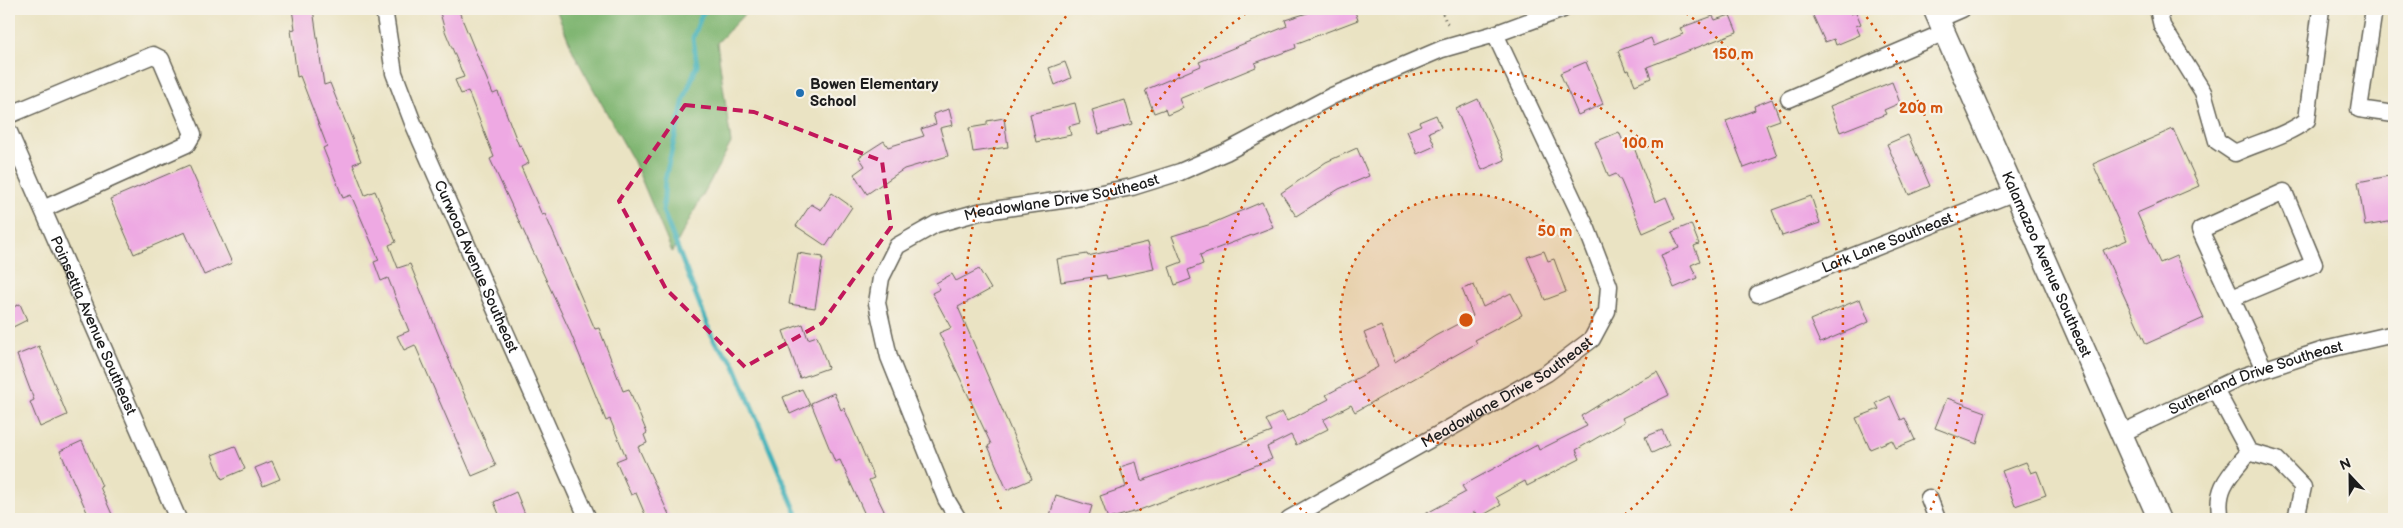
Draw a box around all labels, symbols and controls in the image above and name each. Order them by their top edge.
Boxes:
text: 150 m [1712,45,1754,64]
place label: Bowen Elementary School [810,75,938,111]
marker: Bowen Elementary School [794,87,806,99]
text: 200 m [1899,99,1943,118]
text: 100 m [1622,134,1664,153]
street label: Kalamazoo Avenue Southeast [1997,168,2096,360]
street label: Meadowlane Drive Southeast [962,170,1162,225]
street label: Curwood Avenue Southeast [430,177,523,356]
street label: Lark Lane Southeast [1819,208,1956,277]
text: 50 m [1538,222,1573,241]
street label: Poinsettia Avenue Southeast [46,233,141,418]
centre of rings [1457,311,1475,329]
street label: Meadowlane Drive Southeast [1418,332,1597,452]
street label: Sutherland Drive Southeast [2165,337,2345,419]
north arrow [2326,450,2376,500]
text: N [2337,455,2353,474]

